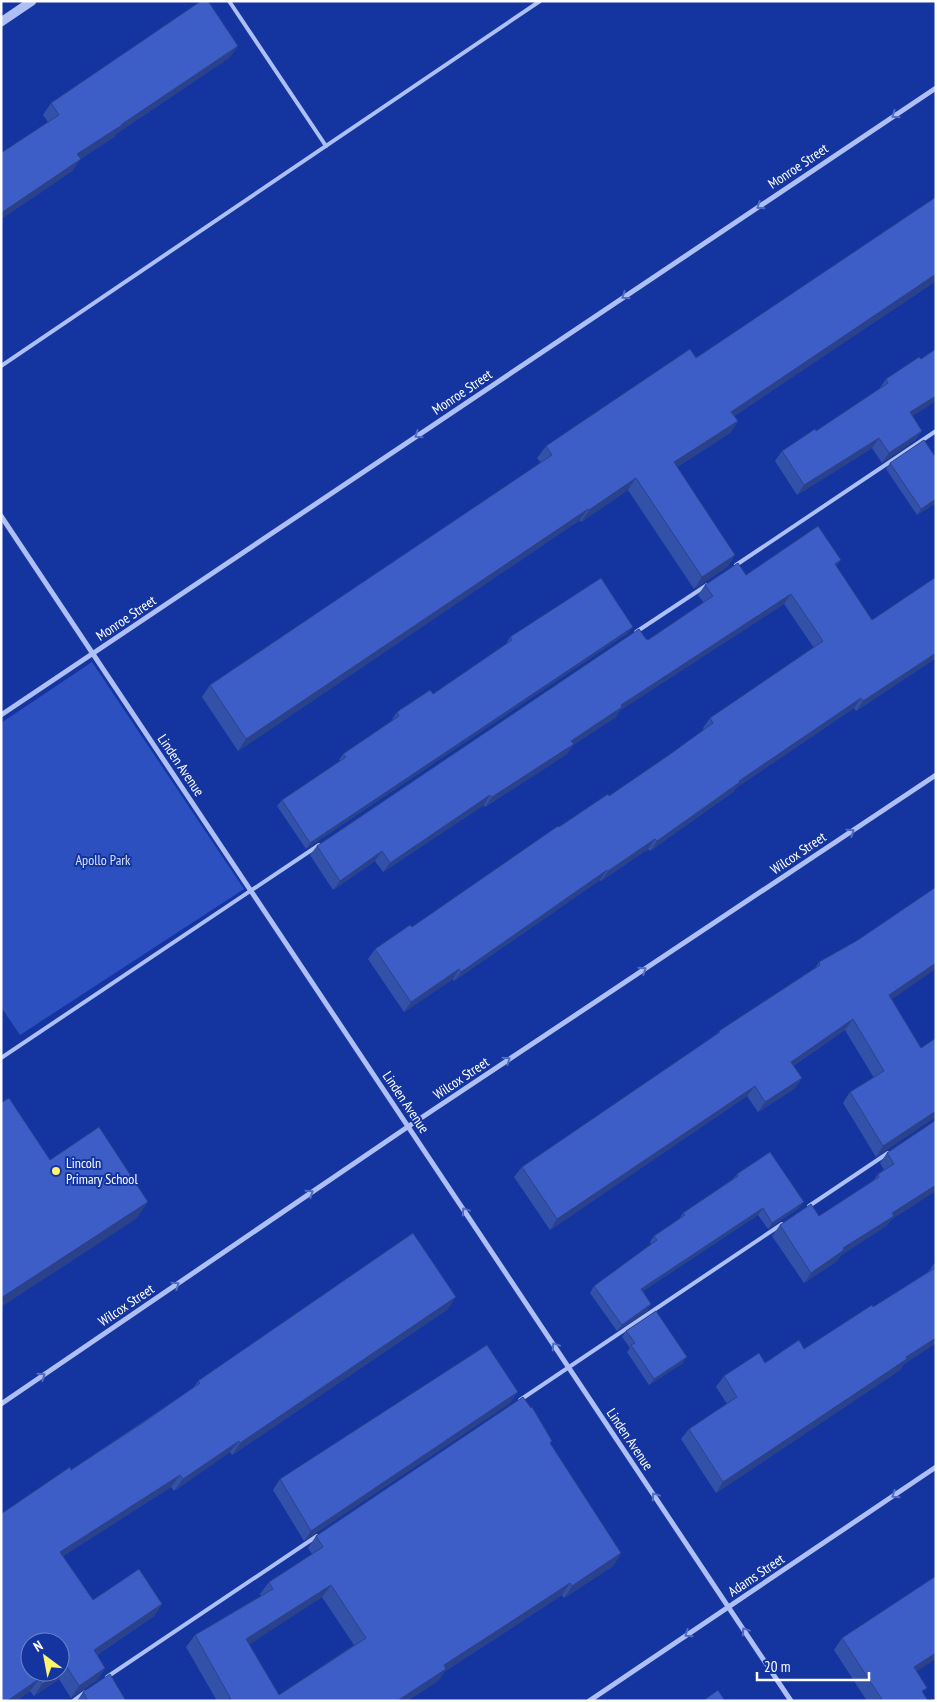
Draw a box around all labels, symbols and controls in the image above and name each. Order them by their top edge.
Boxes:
one-way arrow [892,109,901,118]
street label: Monroe Street [764,139,832,193]
one-way arrow [757,199,766,209]
one-way arrow [622,290,631,299]
street label: Monroe Street [428,365,496,419]
one-way arrow [414,429,423,439]
street label: Monroe Street [92,591,160,645]
street label: Linden Avenue [154,731,208,800]
street label: Wilcox Street [767,828,830,878]
one-way arrow [845,829,854,838]
park label: Apollo Park [75,851,131,869]
one-way arrow [637,967,646,976]
street label: Wilcox Street [430,1053,493,1103]
one-way arrow [502,1057,511,1067]
street label: Linden Avenue [379,1068,433,1137]
place label: Lincoln Primary School [66,1154,138,1188]
marker: Lincoln Primary School [50,1165,62,1177]
one-way arrow [304,1190,314,1199]
one-way arrow [462,1207,471,1216]
street label: Wilcox Street [95,1280,158,1330]
one-way arrow [170,1282,180,1291]
one-way arrow [552,1342,561,1352]
one-way arrow [36,1373,45,1382]
street label: Linden Avenue [603,1405,657,1474]
one-way arrow [892,1489,901,1498]
one-way arrow [652,1492,661,1502]
street label: Adams Street [724,1550,788,1600]
one-way arrow [742,1627,751,1637]
one-way arrow [685,1628,694,1637]
north arrow [20,1632,70,1682]
text: N [30,1636,46,1656]
scale bar [757,1650,870,1682]
text: 20 m [764,1657,790,1676]

